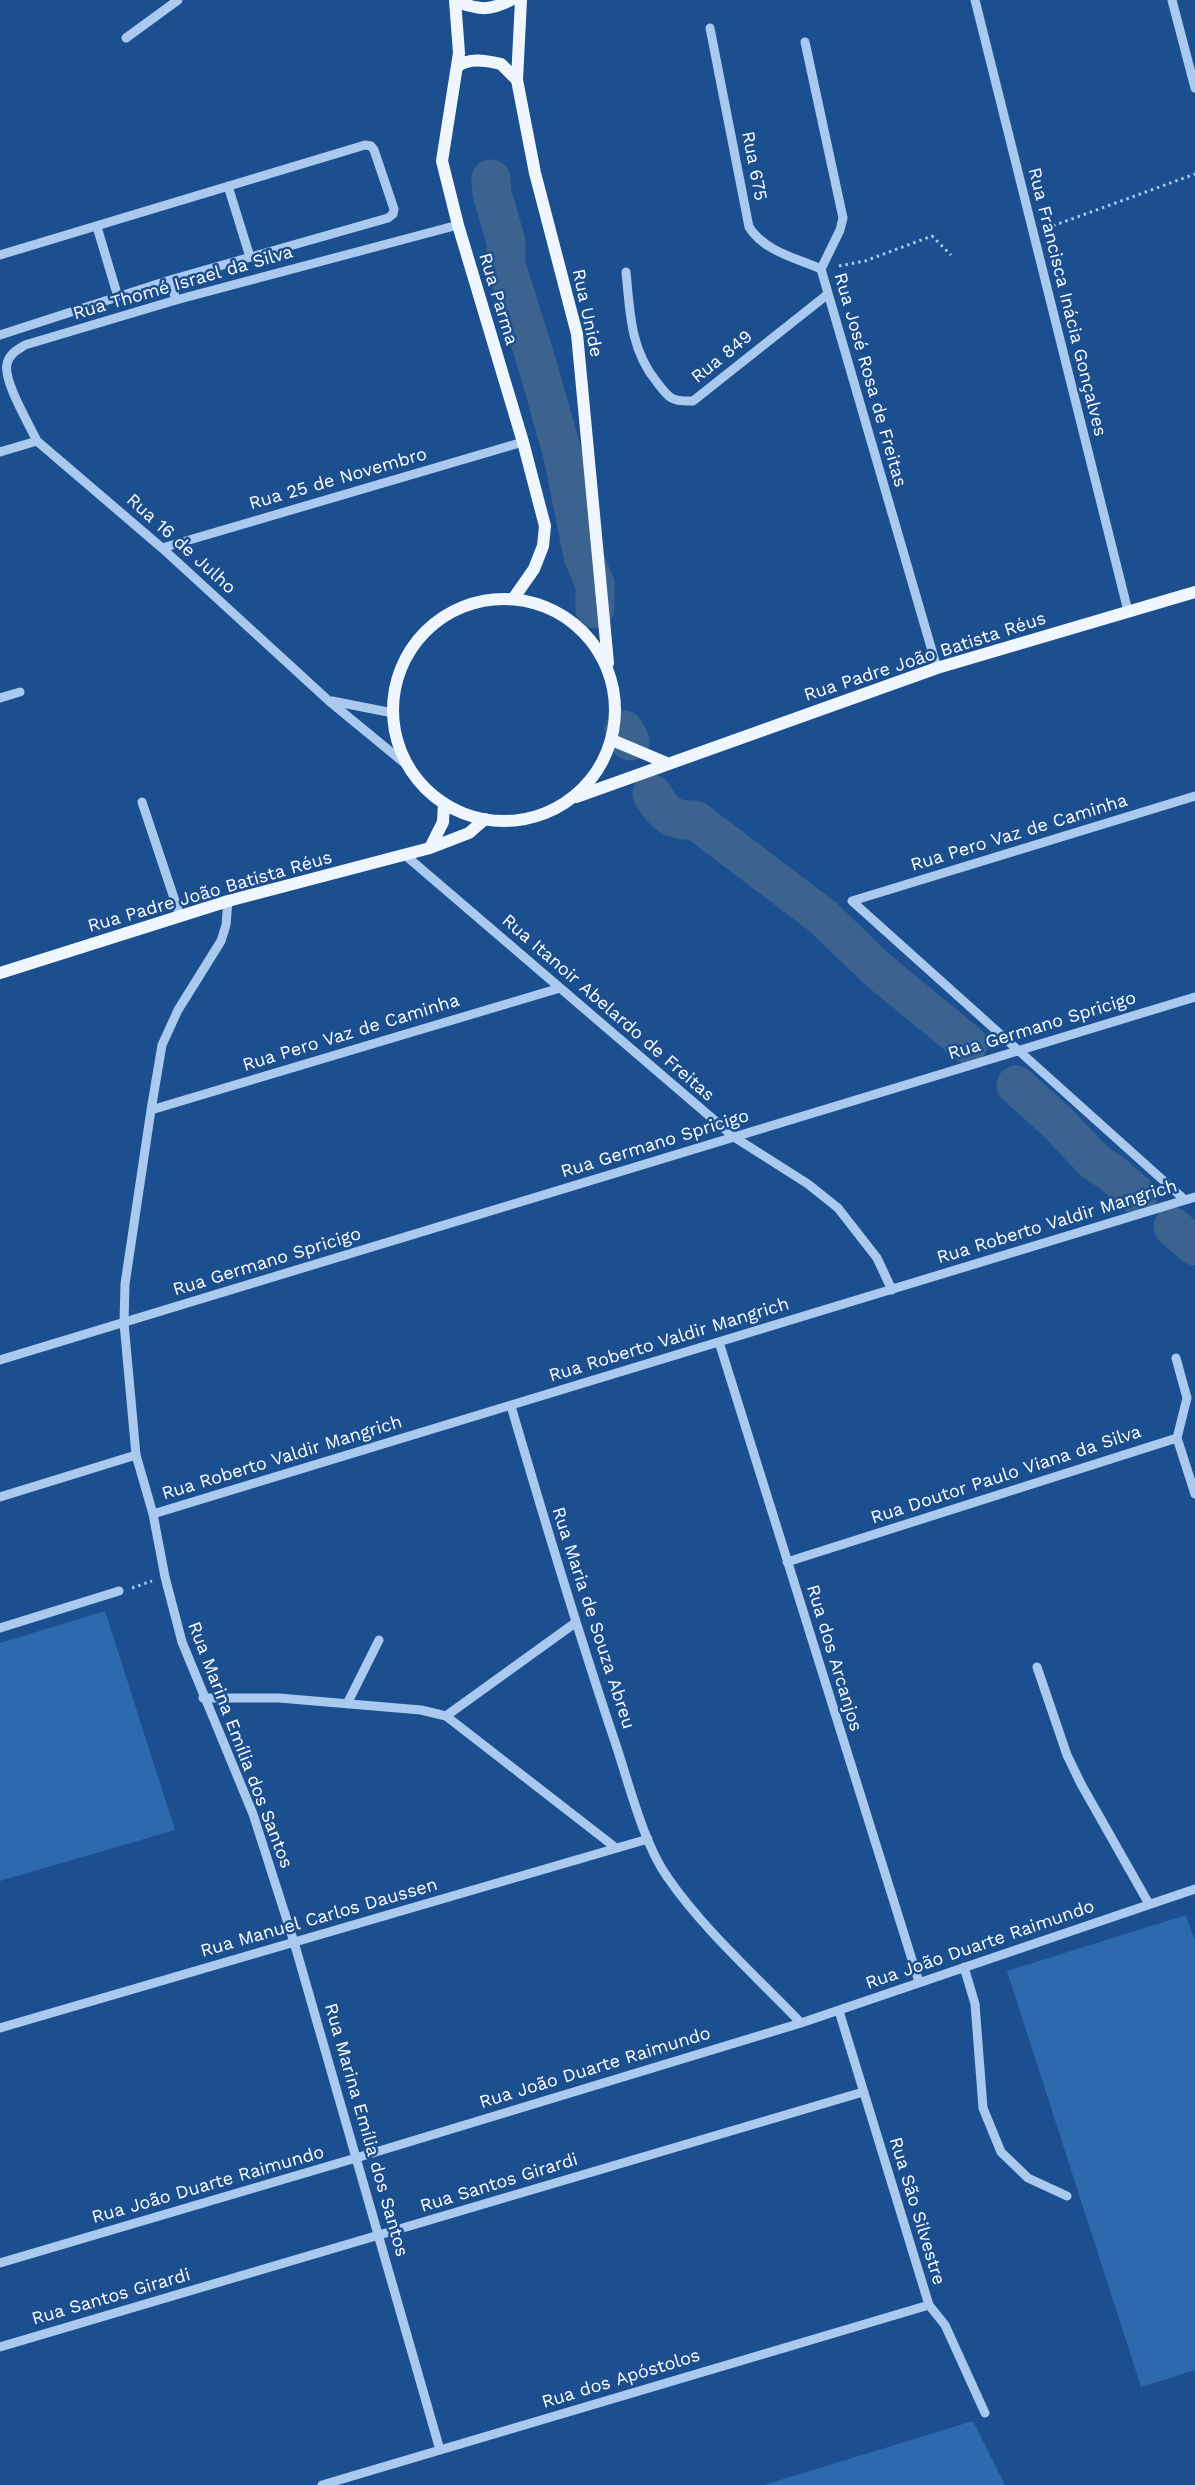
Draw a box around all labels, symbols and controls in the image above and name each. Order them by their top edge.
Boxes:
street label: Rua 675 [737,129,771,203]
street label: Rua Francisca Inácia Gonçalves [1023,165,1111,439]
street label: Rua Thomé Israel da Silva [71,241,295,325]
street label: Rua Parma [474,250,522,348]
street label: Rua Unide [567,267,607,359]
street label: Rua José Rosa de Freitas [829,270,911,490]
street label: Rua 849 [687,326,757,388]
street label: Rua 25 de Novembro [247,443,429,515]
street label: Rua 16 de Julho [122,489,240,599]
street label: Rua Padre João Batista Réus [801,608,1049,706]
street label: Rua Pero Vaz de Caminha [908,790,1130,876]
street label: Rua Padre João Batista Réus [85,847,335,937]
street label: Rua Itanoir Abelardo de Freitas [497,910,719,1106]
street label: Rua Germano Spricigo [945,987,1139,1065]
street label: Rua Pero Vaz de Caminha [240,990,462,1076]
street label: Rua Germano Spricigo [558,1105,752,1183]
street label: Rua Roberto Valdir Mangrich [934,1175,1180,1269]
street label: Rua Germano Spricigo [170,1223,364,1301]
street label: Rua Roberto Valdir Mangrich [546,1293,792,1387]
street label: Rua Roberto Valdir Mangrich [159,1411,405,1505]
street label: Rua Doutor Paulo Viana da Silva [868,1421,1144,1529]
street label: Rua Maria de Souza Abreu [547,1504,639,1732]
street label: Rua dos Arcanjos [801,1582,867,1734]
street label: Rua Marina Emília dos Santos [183,1619,297,1871]
street label: Rua Manuel Carlos Daussen [198,1874,440,1962]
street label: Rua João Duarte Raimundo [863,1896,1097,1994]
street label: Rua Marina Emília dos Santos [319,2001,413,2259]
street label: Rua João Duarte Raimundo [477,2022,713,2114]
street label: Rua São Silvestre [884,2135,950,2287]
street label: Rua João Duarte Raimundo [89,2141,327,2229]
street label: Rua Santos Girardi [417,2149,581,2217]
street label: Rua Santos Girardi [29,2264,193,2330]
street label: Rua dos Apóstolos [539,2345,703,2413]

